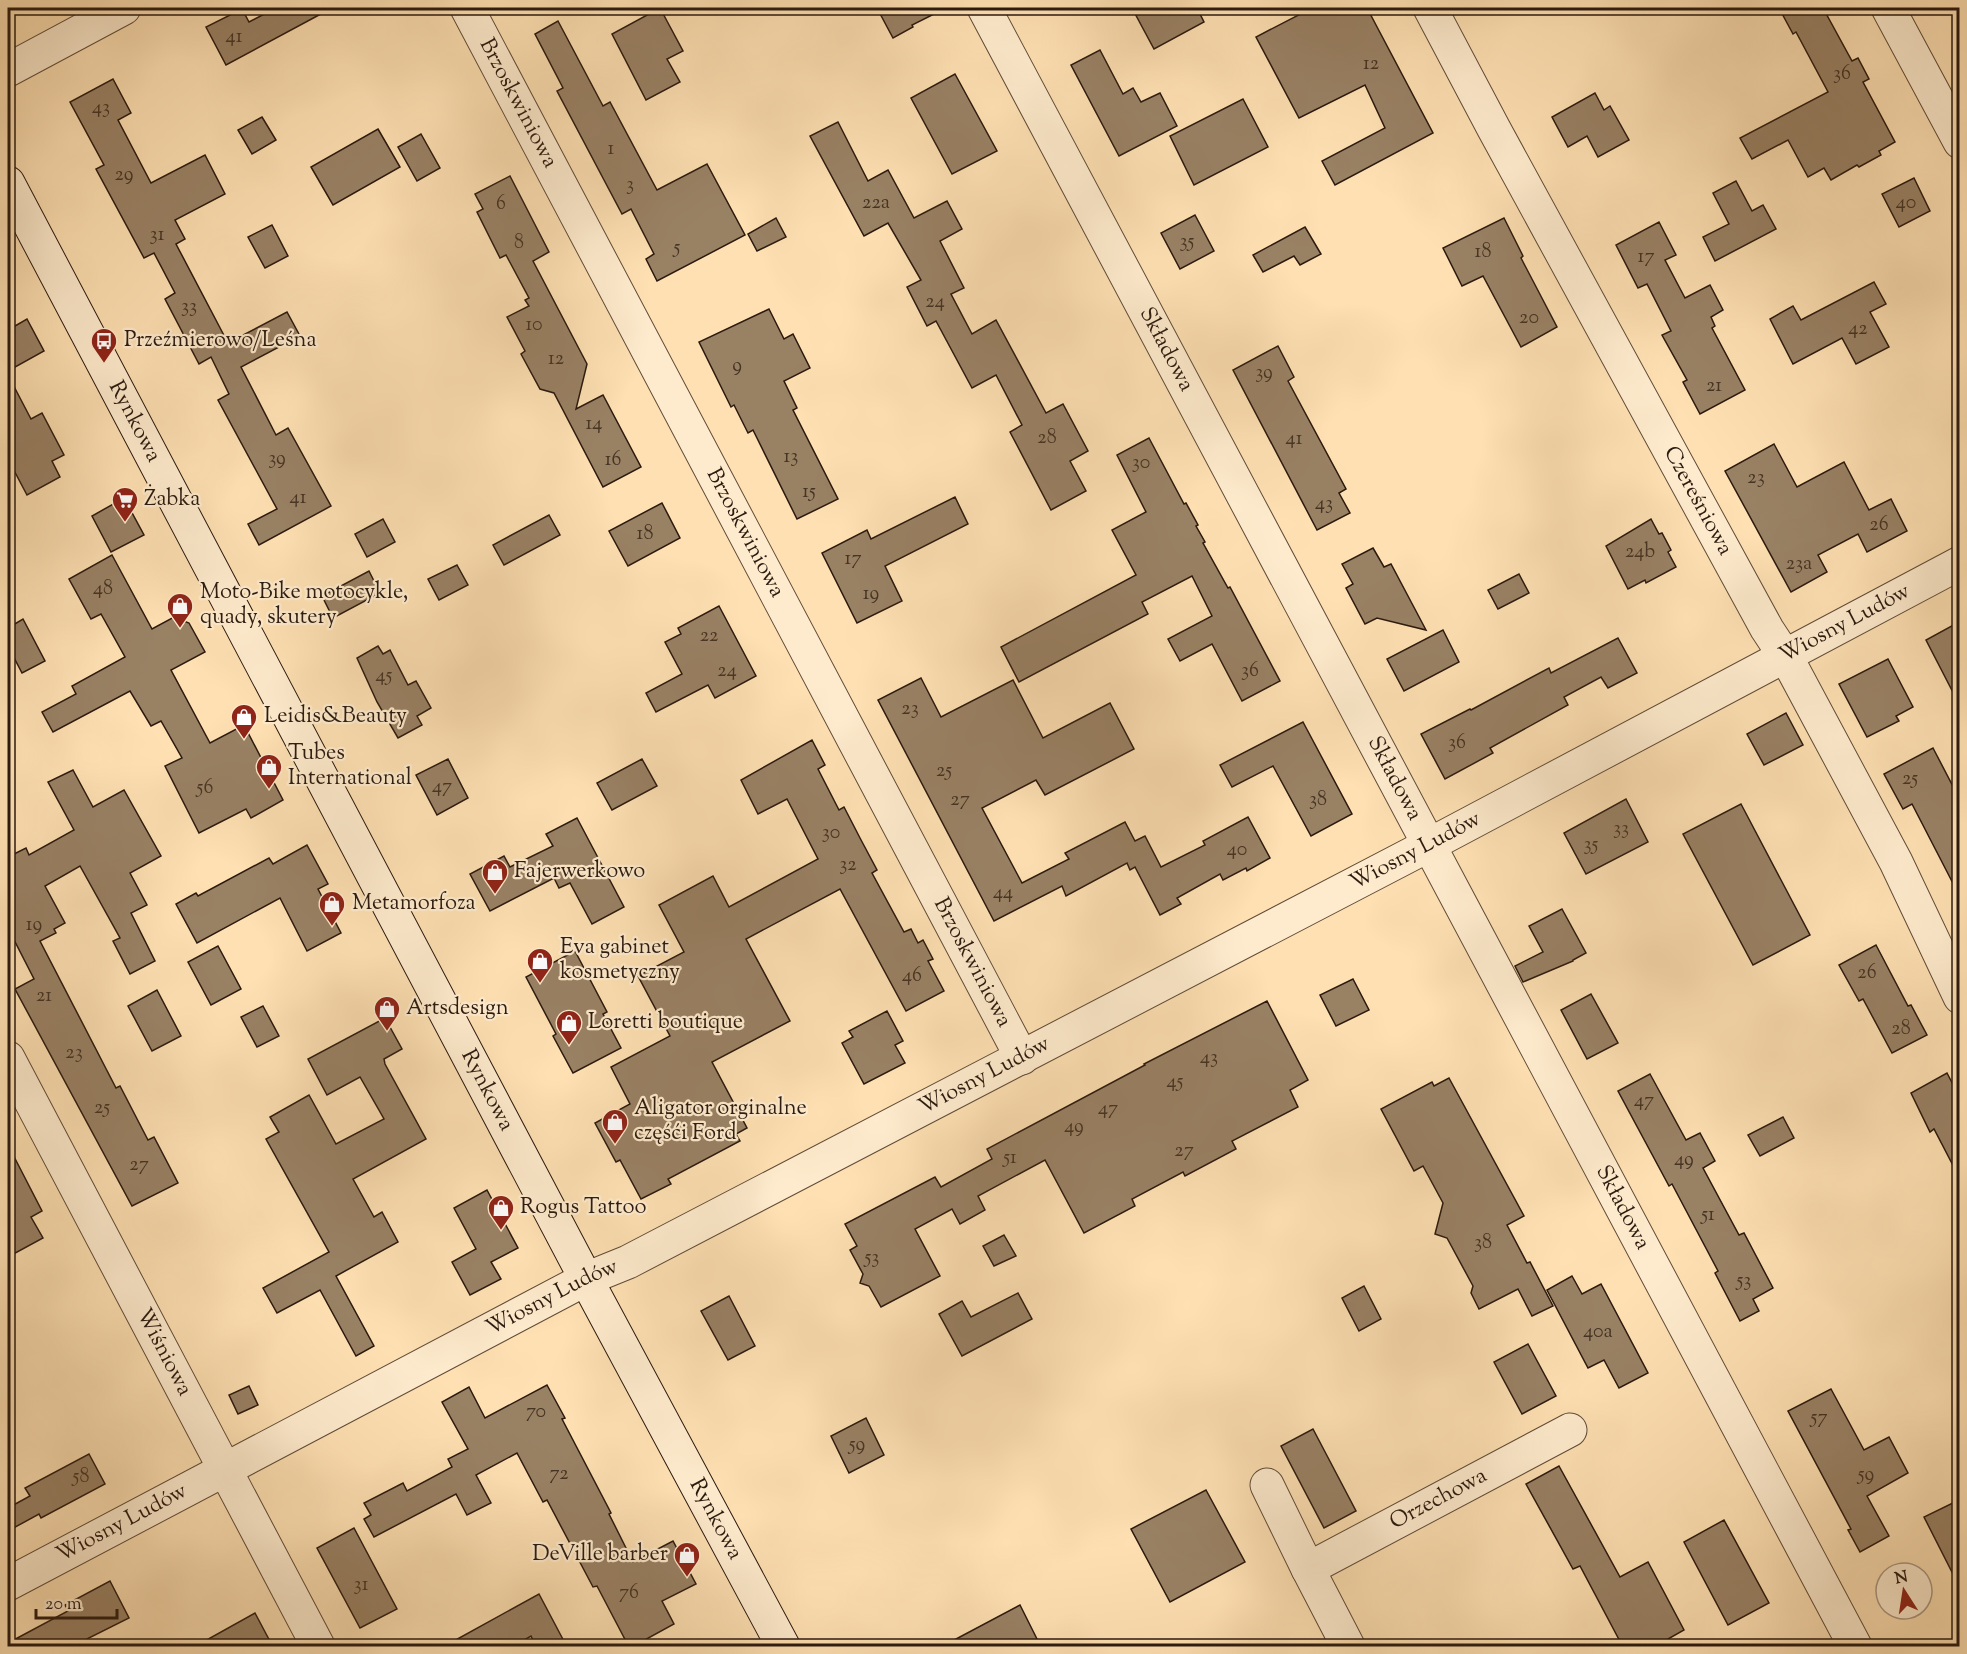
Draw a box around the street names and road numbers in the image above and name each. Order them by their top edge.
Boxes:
street label: Brzoskwiniowa [470,33,565,174]
street label: Składowa [1130,302,1201,398]
street label: Rynkowa [99,375,169,468]
street label: Czereśniowa [1654,441,1740,562]
street label: Brzoskwiniowa [697,463,792,604]
street label: Wiosny Ludów [1774,576,1917,672]
street label: Składowa [1358,731,1429,827]
street label: Wiosny Ludów [1344,804,1487,899]
street label: Brzoskwiniowa [924,892,1019,1033]
street label: Wiosny Ludów [913,1029,1056,1124]
street label: Rynkowa [452,1044,521,1137]
street label: Składowa [1586,1160,1658,1256]
street label: Wiosny Ludów [481,1251,624,1345]
street label: Wiśniowa [127,1303,200,1402]
street label: Orzechowa [1384,1461,1493,1539]
street label: Rynkowa [680,1473,750,1566]
street label: Wiosny Ludów [51,1476,194,1572]

